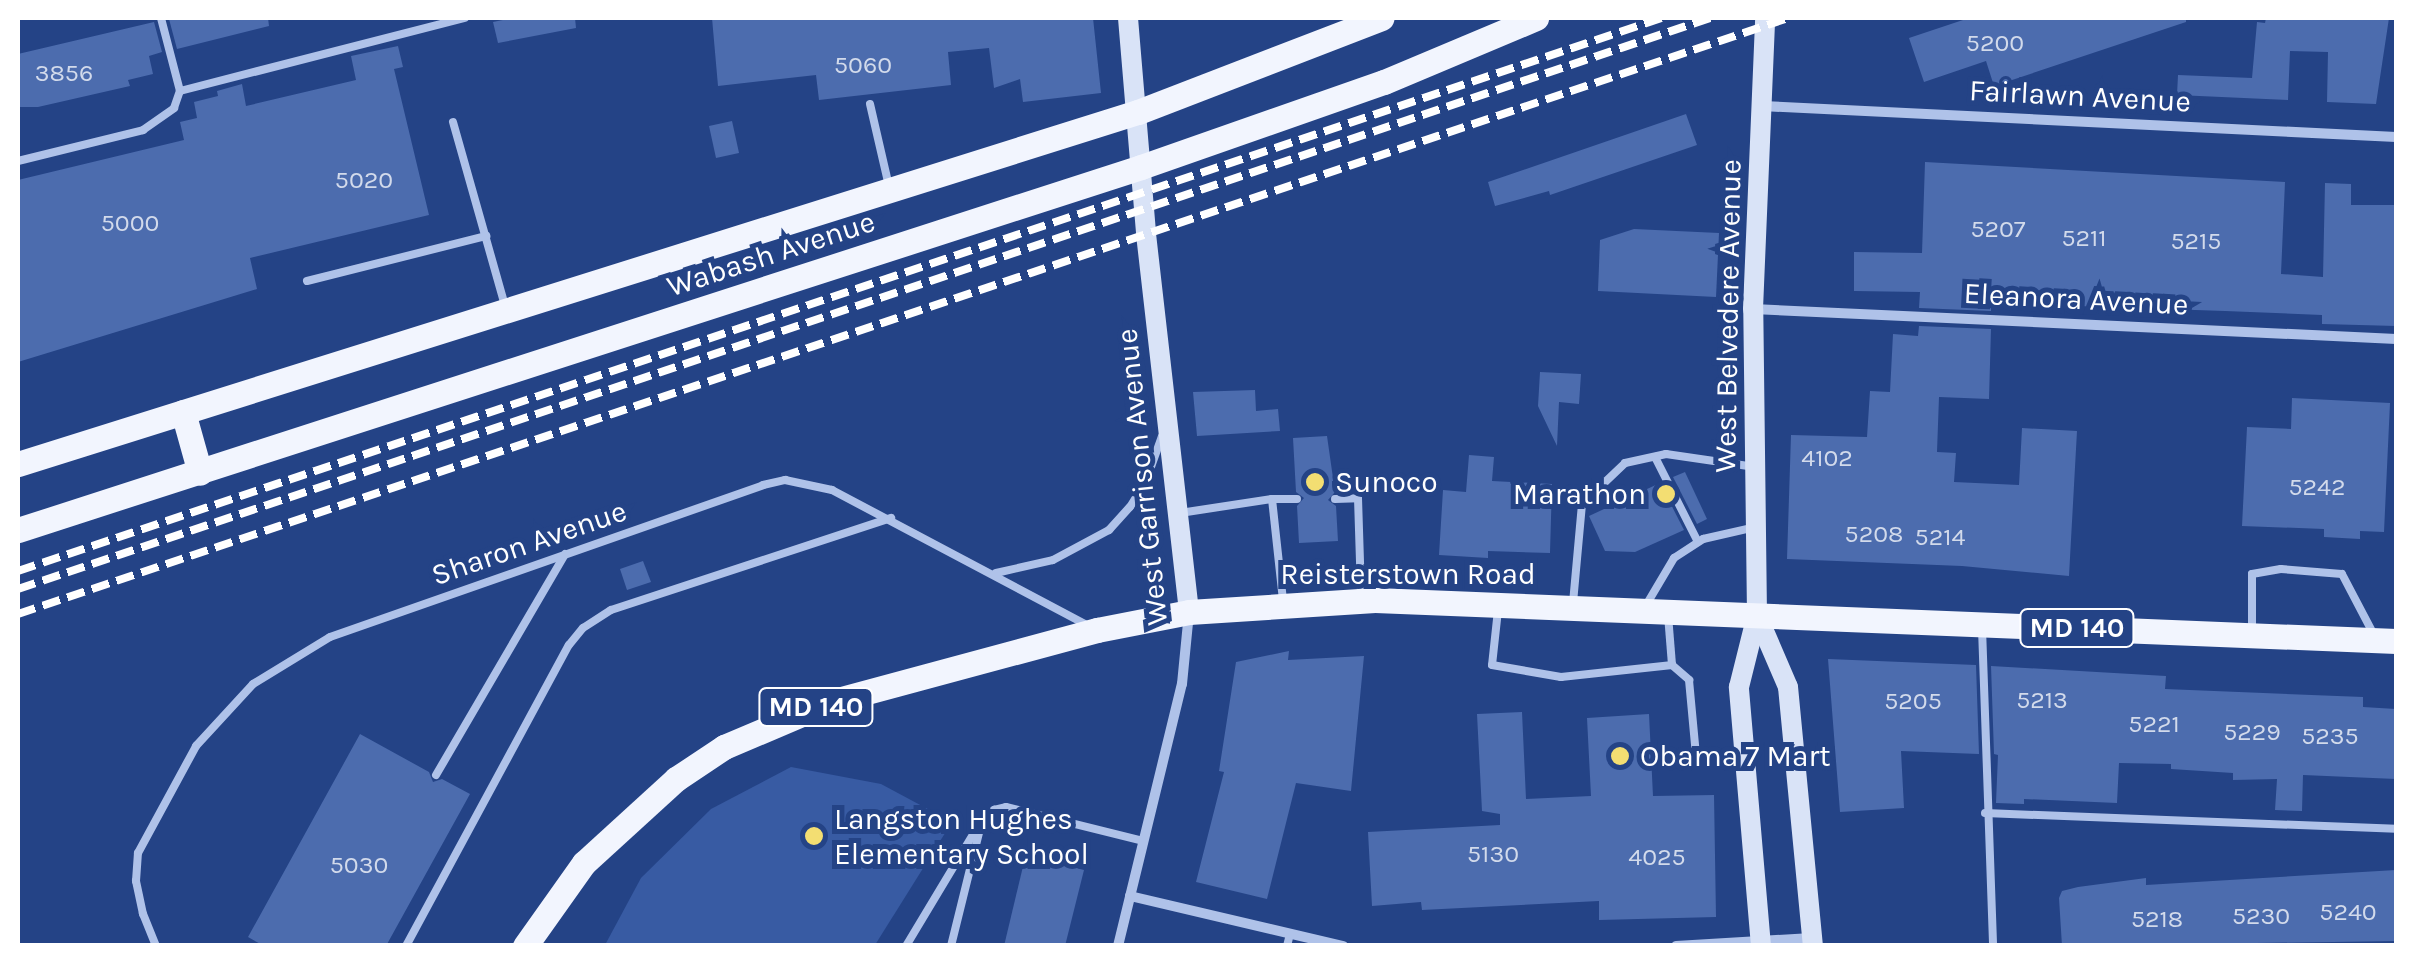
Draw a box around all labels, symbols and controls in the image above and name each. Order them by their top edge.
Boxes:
house number: 5200 [1966,28,2024,58]
house number: 5060 [834,50,892,80]
house number: 3856 [35,58,93,88]
street label: Fairlawn Avenue [1968,72,2192,120]
street label: West Belvedere Avenue [1707,159,1749,473]
house number: 5020 [335,165,393,195]
street label: Wabash Avenue [663,203,879,305]
house number: 5000 [101,208,159,238]
house number: 5207 [1970,214,2026,244]
house number: 5211 [2061,223,2107,253]
house number: 5215 [2171,226,2221,256]
street label: Eleanora Avenue [1963,275,2189,323]
street label: West Garrison Avenue [1109,327,1175,627]
house number: 4102 [1801,443,1853,473]
place label: Sunoco [1335,464,1438,500]
marker: Sunoco [1304,471,1326,493]
house number: 5242 [2288,472,2346,502]
place label: Marathon [1513,476,1646,512]
marker: Marathon [1655,483,1677,505]
street label: Sharon Avenue [427,493,631,593]
house number: 5208 [1845,519,1903,549]
house number: 5214 [1915,522,1965,552]
street label: Reisterstown Road [1280,556,1536,592]
road number: MD 140 [2017,605,2137,651]
road number: MD 140 [756,684,876,730]
house number: 5213 [2016,685,2068,715]
house number: 5205 [1884,686,1942,716]
house number: 5221 [2128,709,2180,739]
house number: 5229 [2223,717,2281,747]
house number: 5235 [2301,721,2359,751]
place label: Obama 7 Mart [1640,738,1831,774]
marker: Obama 7 Mart [1609,745,1631,767]
place label: Langston Hughes Elementary School [834,801,1089,872]
marker: Langston Hughes Elementary School [803,825,825,847]
house number: 5130 [1467,839,1519,869]
house number: 4025 [1628,842,1686,872]
house number: 5030 [330,850,388,880]
house number: 5240 [2319,897,2377,927]
house number: 5230 [2232,901,2290,931]
house number: 5218 [2131,904,2183,934]

